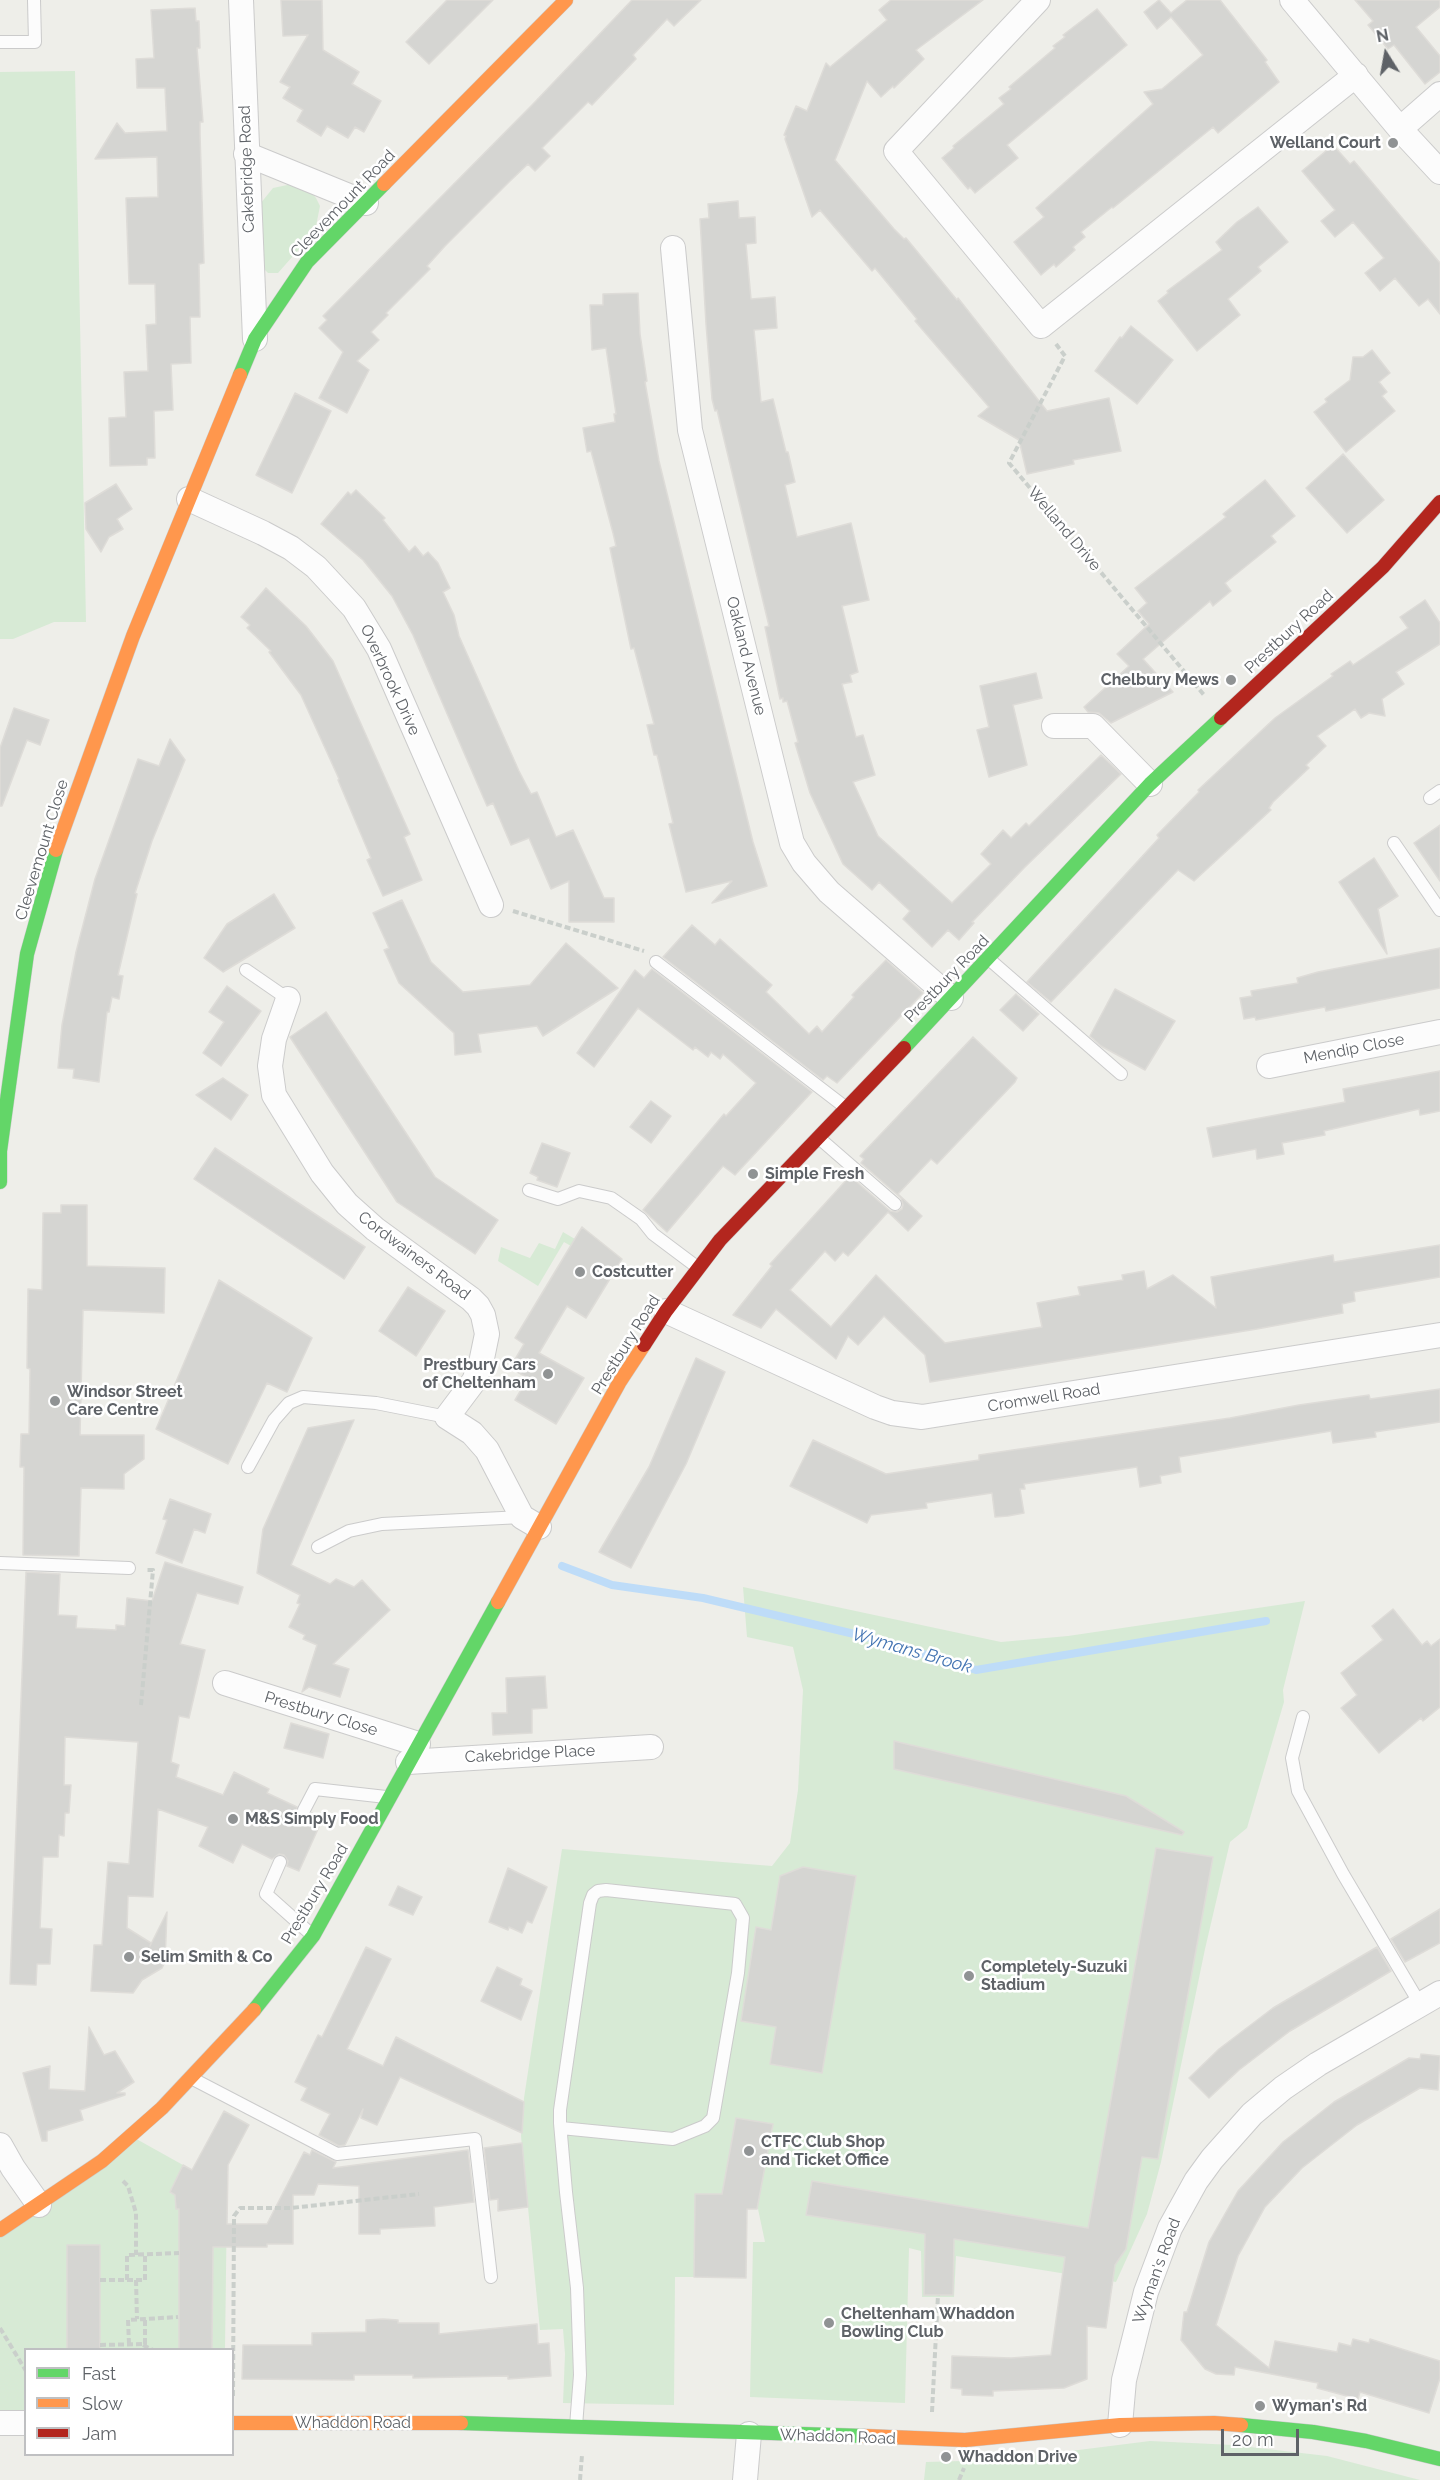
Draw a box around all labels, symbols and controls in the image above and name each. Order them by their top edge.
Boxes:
north arrow [1356,24,1416,84]
text: N [1375,25,1390,46]
street label: Cakebridge Road [235,105,259,233]
place label: Welland Court [1270,133,1381,153]
marker: Welland Court [1386,136,1400,150]
street label: Cleevemount Road [287,146,399,262]
street label: Welland Drive [1023,483,1105,575]
street label: Prestbury Road [1241,586,1337,678]
street label: Oakland Avenue [722,595,770,717]
street label: Overbrook Drive [356,621,424,739]
place label: Chelbury Mews [1101,670,1219,690]
marker: Chelbury Mews [1224,673,1238,687]
street label: Cleevemount Close [11,777,73,923]
street label: Prestbury Road [901,931,993,1027]
street label: Mendip Close [1302,1030,1406,1068]
place label: Simple Fresh [765,1164,864,1184]
marker: Simple Fresh [746,1167,760,1181]
street label: Cordwainers Road [354,1208,474,1304]
place label: Costcutter [592,1262,673,1282]
marker: Costcutter [573,1265,587,1279]
street label: Prestbury Road [588,1292,664,1398]
place label: Prestbury Cars of Cheltenham [422,1355,536,1393]
marker: Prestbury Cars of Cheltenham [541,1367,555,1381]
street label: Cromwell Road [986,1380,1102,1416]
place label: Windsor Street Care Centre [67,1382,183,1420]
marker: Windsor Street Care Centre [48,1394,62,1408]
water label: Wymans Brook [849,1624,975,1678]
street label: Prestbury Close [262,1688,380,1740]
street label: Cakebridge Place [464,1741,596,1767]
place label: M&S Simply Food [245,1809,379,1829]
marker: M&S Simply Food [226,1812,240,1826]
street label: Prestbury Road [277,1840,353,1948]
place label: Selim Smith & Co [141,1947,273,1967]
marker: Selim Smith & Co [122,1950,136,1964]
place label: Completely-Suzuki Stadium [981,1957,1127,1995]
marker: Completely-Suzuki Stadium [962,1969,976,1983]
place label: CTFC Club Shop and Ticket Office [761,2132,889,2170]
marker: CTFC Club Shop and Ticket Office [742,2144,756,2158]
street label: Wyman's Road [1129,2216,1185,2326]
place label: Cheltenham Whaddon Bowling Club [841,2304,1015,2342]
marker: Cheltenham Whaddon Bowling Club [822,2316,836,2330]
legend [24,2348,234,2456]
text: Fast [82,2363,116,2384]
text: Slow [82,2393,123,2414]
place label: Wyman's Rd [1272,2396,1367,2416]
marker: Wyman's Rd [1253,2399,1267,2413]
street label: Whaddon Road [295,2413,411,2433]
scale bar [1224,2417,1302,2455]
text: Jam [82,2423,117,2444]
street label: Whaddon Road [780,2425,896,2449]
text: 20 m [1232,2429,1274,2450]
place label: Whaddon Drive [958,2447,1077,2467]
marker: Whaddon Drive [939,2450,953,2464]

